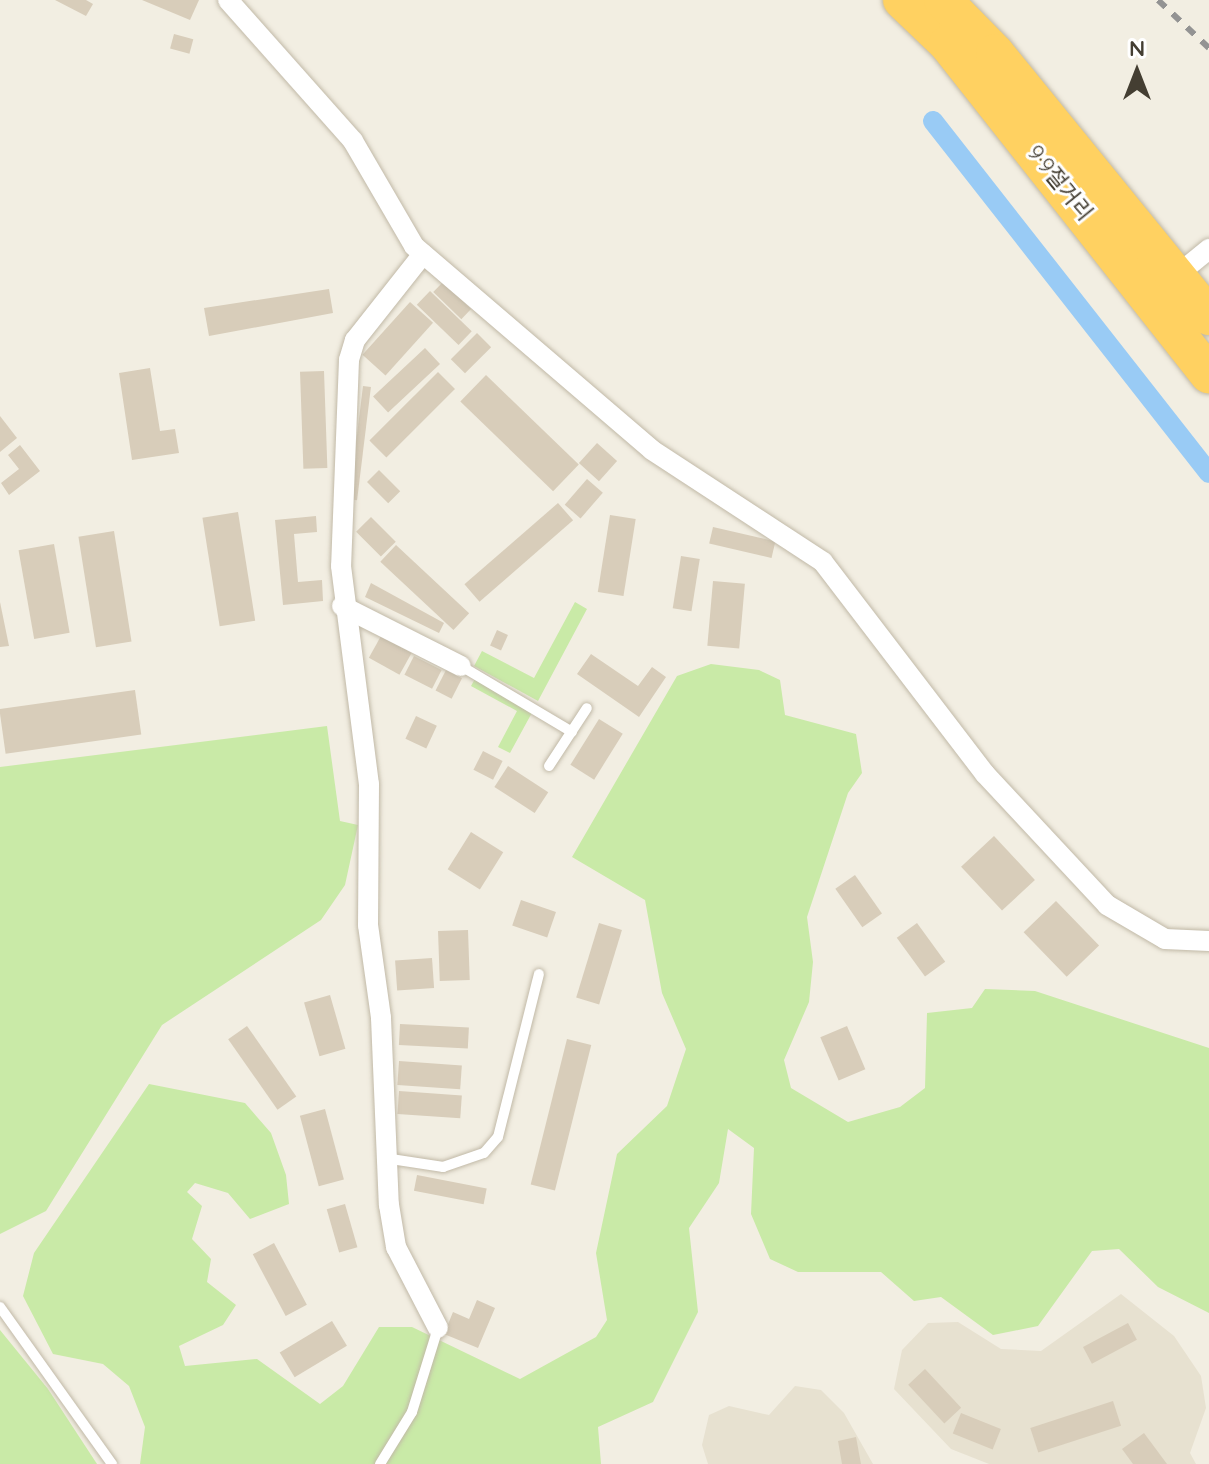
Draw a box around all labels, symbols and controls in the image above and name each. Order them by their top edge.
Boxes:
north arrow [1097,32,1177,112]
text: N [1129,34,1145,62]
street label: 9·9절거리 [1022,140,1098,226]

